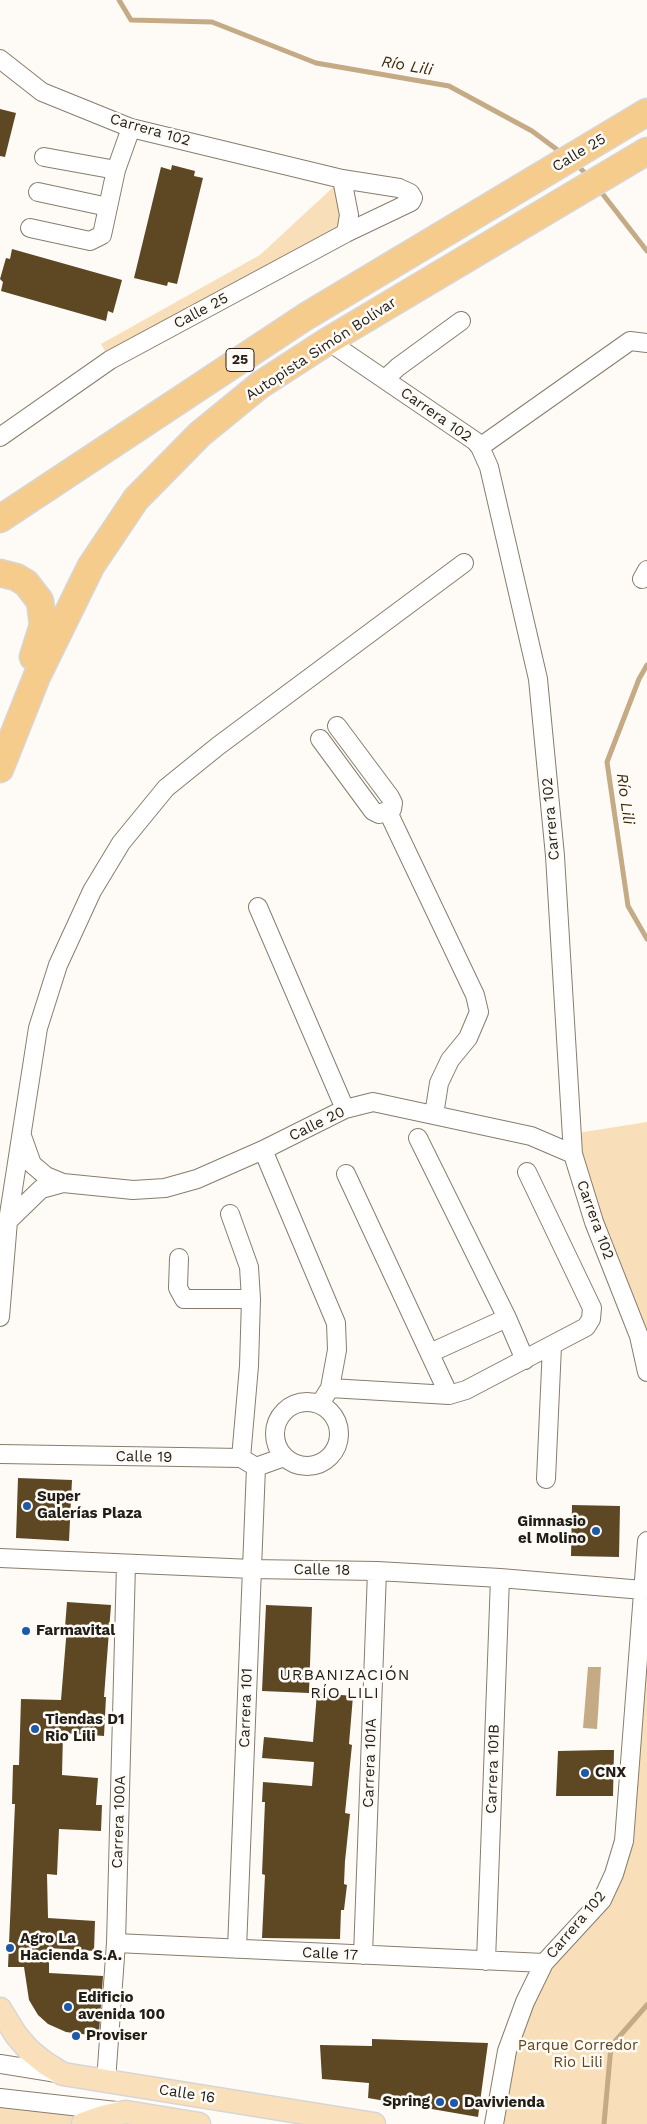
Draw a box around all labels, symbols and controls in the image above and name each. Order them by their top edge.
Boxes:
water label: Río Lili [380,52,434,80]
street label: Carrera 102 [108,110,192,150]
street label: Calle 25 [549,130,609,176]
street label: Calle 25 [171,289,231,333]
street label: Autopista Simón Bolívar [242,293,400,405]
road number: 25 [226,348,254,372]
street label: Carrera 102 [397,384,475,446]
water label: Río Lili [612,772,638,826]
street label: Carrera 102 [538,777,564,861]
street label: Calle 20 [286,1103,348,1145]
street label: Carrera 102 [572,1178,618,1262]
street label: Calle 19 [115,1448,173,1466]
place label: Super Galerías Plaza [37,1488,142,1523]
marker: Super Galerías Plaza [21,1500,33,1512]
place label: Gimnasio el Molino [517,1513,586,1548]
marker: Gimnasio el Molino [590,1525,602,1537]
street label: Calle 18 [293,1561,351,1579]
place label: Farmavital [36,1622,115,1640]
marker: Farmavital [20,1625,32,1637]
district label: URBANIZACIÓN RÍO LILI [278,1665,412,1703]
street label: Carrera 101 [236,1668,256,1748]
place label: Tiendas D1 Rio Lili [45,1711,125,1746]
street label: Carrera 101A [359,1718,381,1808]
marker: Tiendas D1 Rio Lili [29,1723,41,1735]
street label: Carrera 101B [482,1724,504,1814]
place label: CNX [595,1764,626,1782]
marker: CNX [579,1767,591,1779]
street label: Carrera 100A [108,1775,130,1869]
street label: Carrera 102 [542,1887,610,1963]
place label: Agro La Hacienda S.A. [20,1930,122,1965]
marker: Agro La Hacienda S.A. [4,1942,16,1954]
street label: Calle 17 [302,1944,358,1964]
place label: Edificio avenida 100 [78,1989,165,2024]
marker: Edificio avenida 100 [62,2001,74,2013]
place label: Proviser [86,2027,147,2045]
marker: Proviser [70,2030,82,2042]
park label: Parque Corredor Rio Lili [518,2037,638,2072]
street label: Calle 16 [158,2081,216,2107]
place label: Spring [382,2093,430,2111]
place label: Davivienda [464,2094,545,2112]
marker: Spring [434,2096,446,2108]
marker: Davivienda [448,2097,460,2109]

